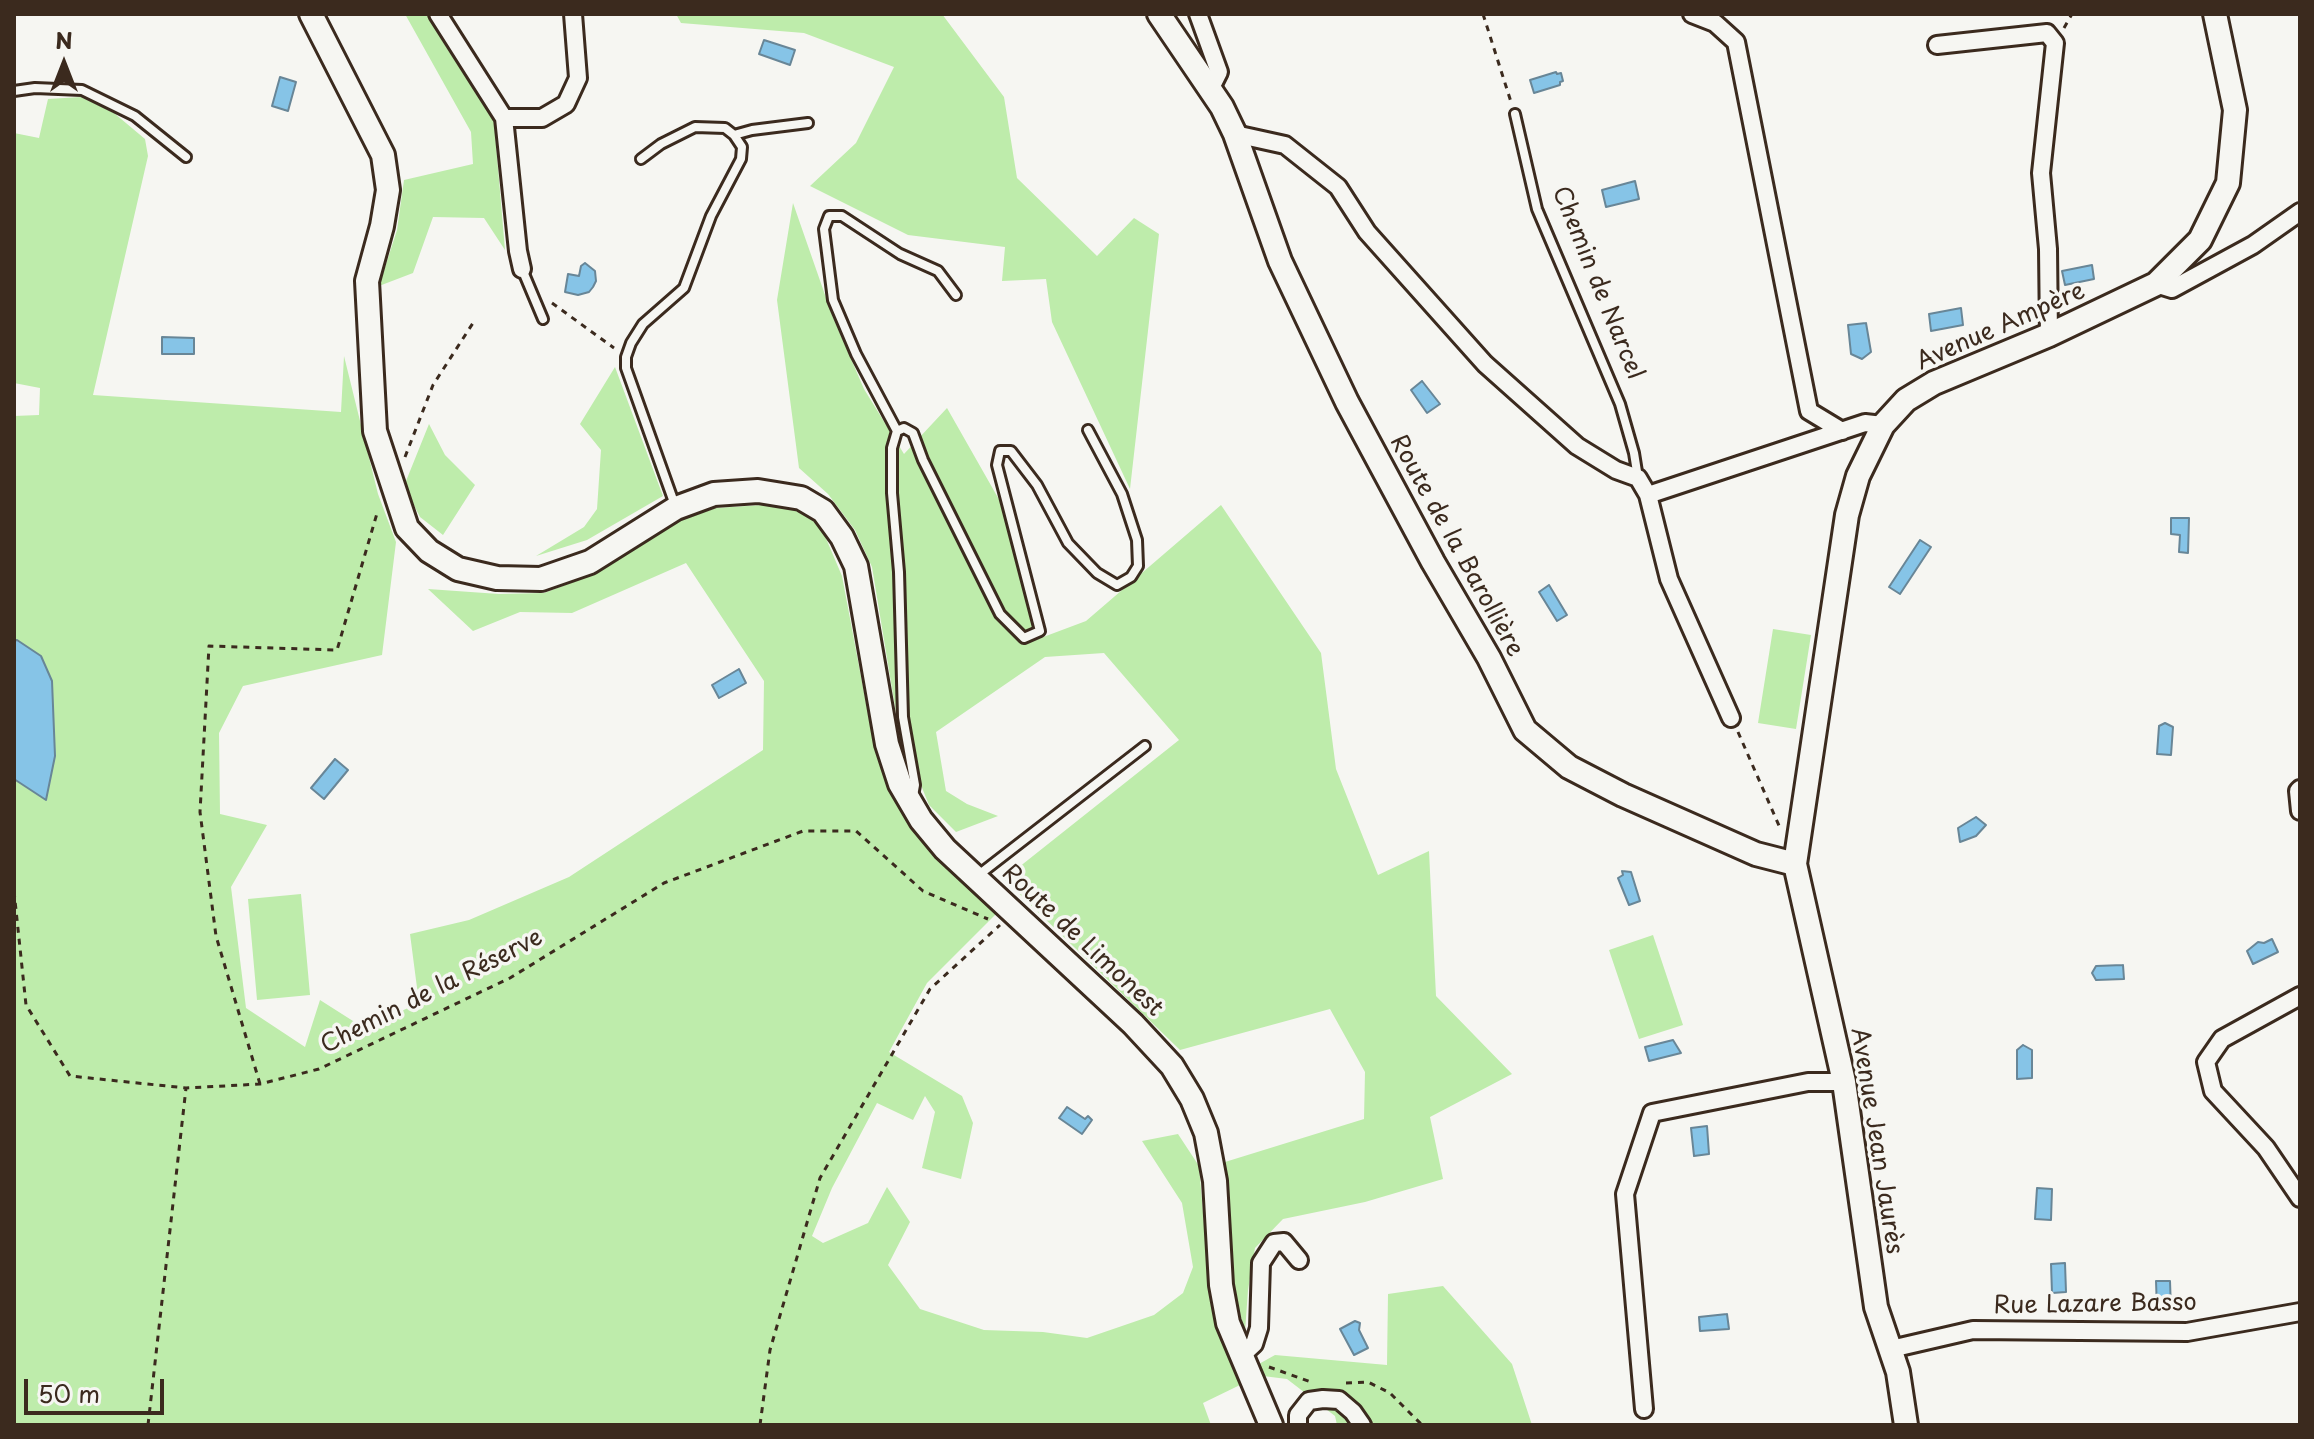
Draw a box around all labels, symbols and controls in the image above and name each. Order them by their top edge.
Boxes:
text: N [55,23,73,56]
north arrow [24,24,104,104]
street label: Chemin de Narcel [1545,182,1649,384]
street label: Avenue Ampère [1912,277,2090,377]
street label: Route de la Barollière [1383,430,1529,662]
street label: Route de Limonest [995,859,1169,1023]
street label: Chemin de la Réserve [316,924,548,1060]
street label: Avenue Jean Jaurès [1844,1026,1908,1256]
street label: Rue Lazare Basso [1993,1289,2197,1321]
scale bar [28,1363,168,1413]
text: 50 m [38,1375,100,1411]

